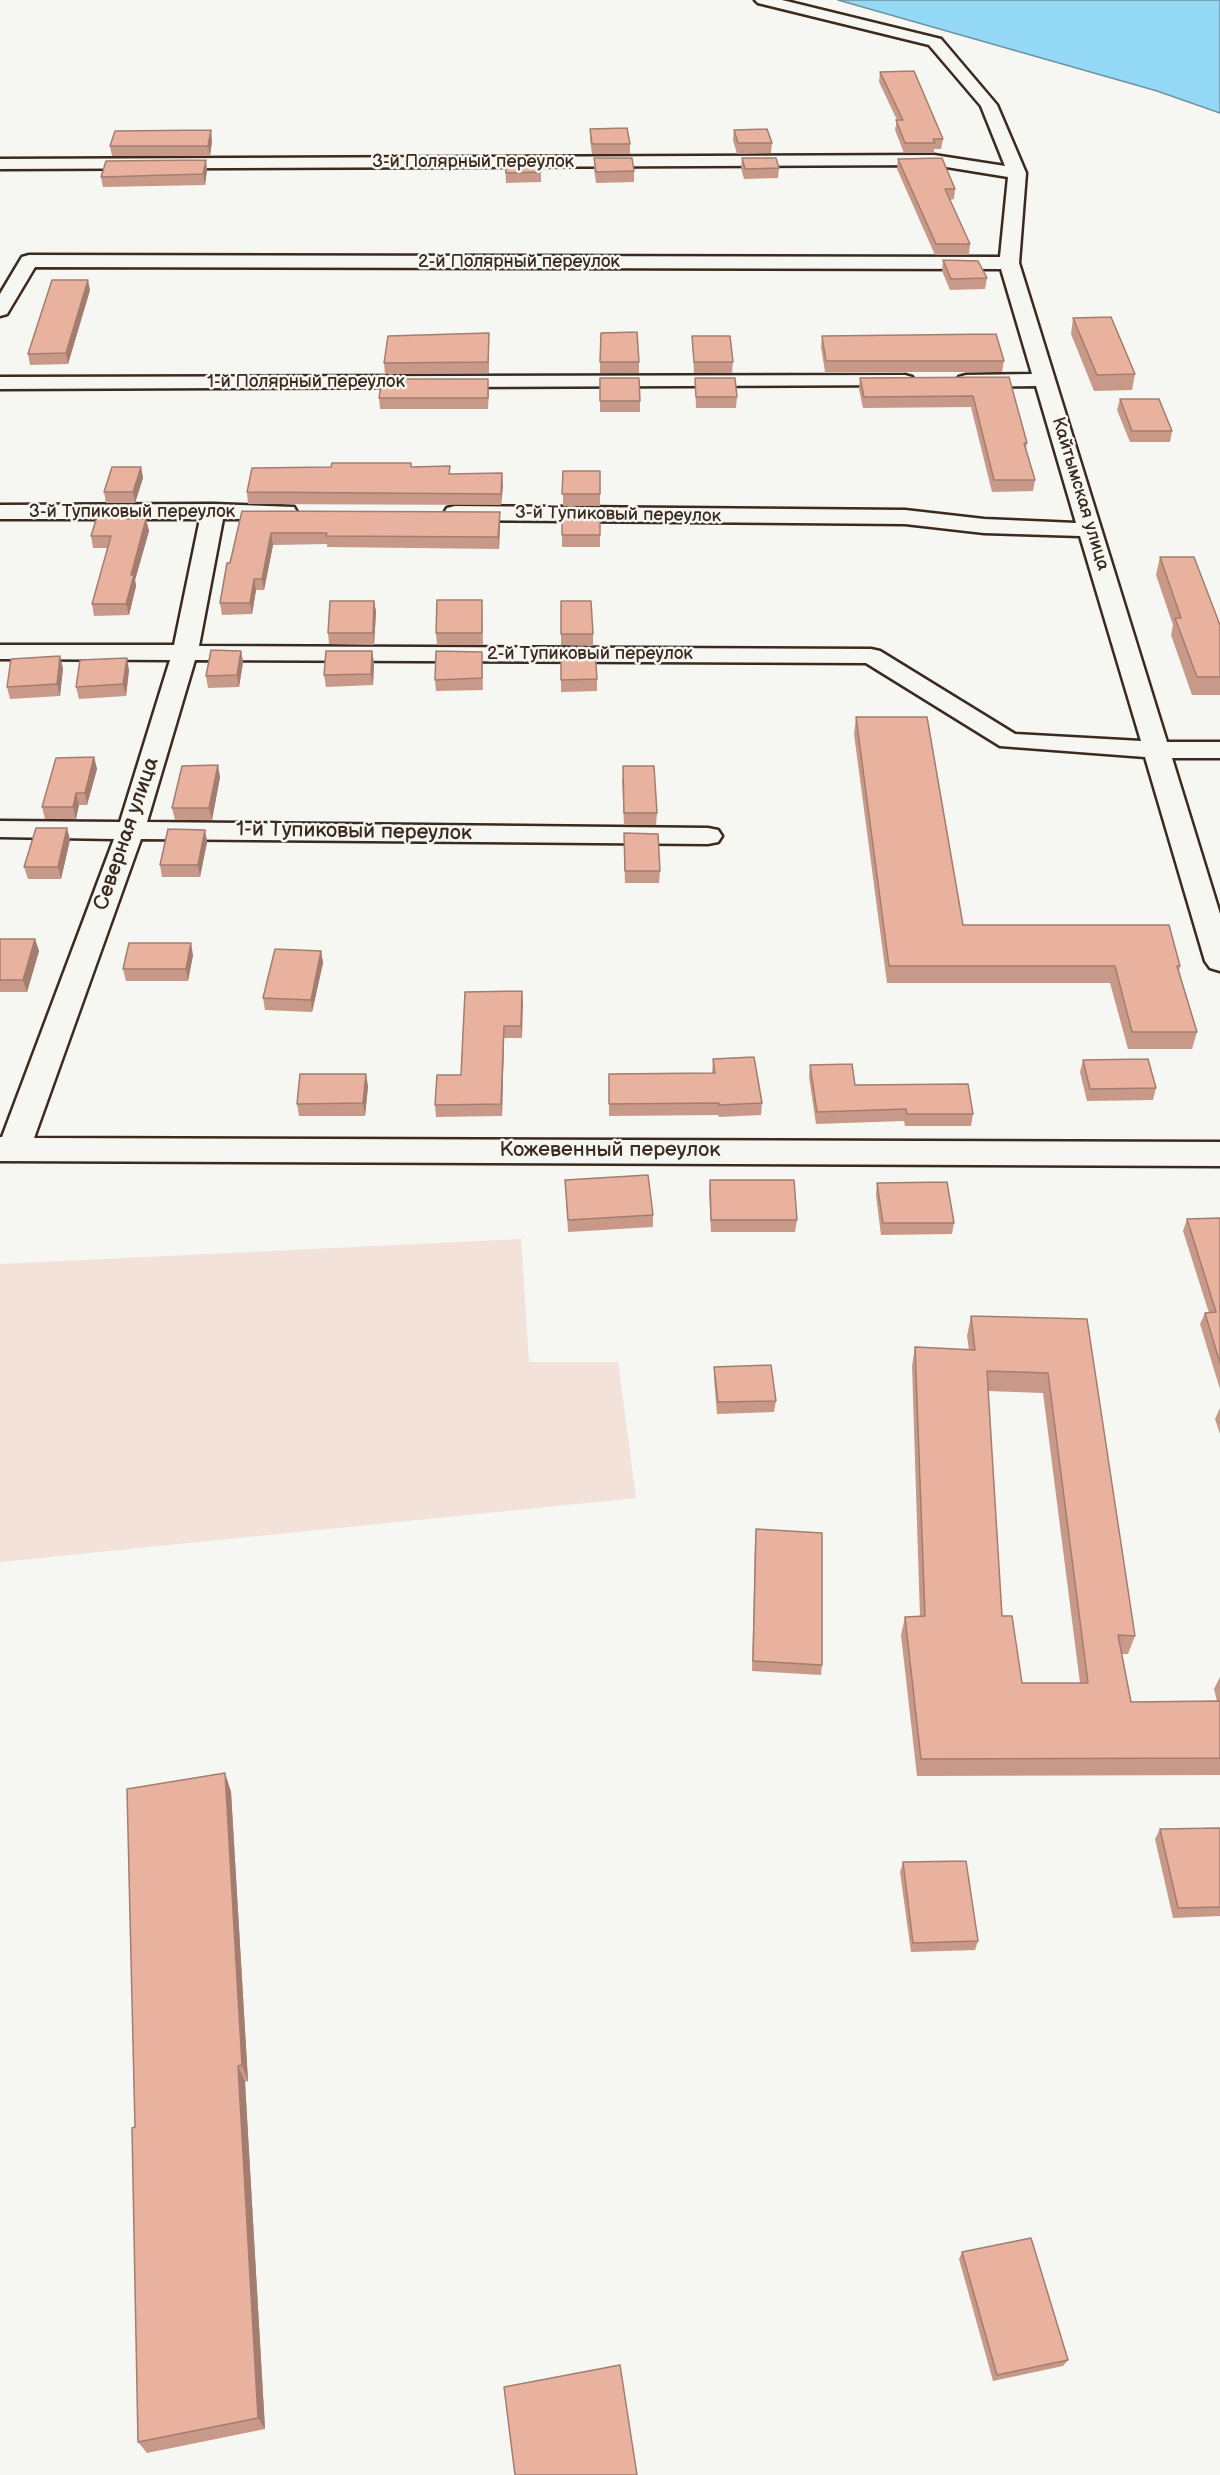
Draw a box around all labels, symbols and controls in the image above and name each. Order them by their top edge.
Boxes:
street label: 3-й Полярный переулок [372,151,574,173]
street label: 2-й Полярный переулок [418,251,620,273]
street label: 1-й Полярный переулок [207,371,405,393]
street label: Кайтымская улица [1046,415,1114,573]
street label: 3-й Тупиковый переулок [29,501,235,523]
street label: 3-й Тупиковый переулок [515,502,721,528]
street label: 2-й Тупиковый переулок [487,643,693,665]
street label: Северная улица [89,754,165,914]
street label: 1-й Тупиковый переулок [236,817,472,847]
street label: Кожевенный переулок [500,1138,720,1164]

